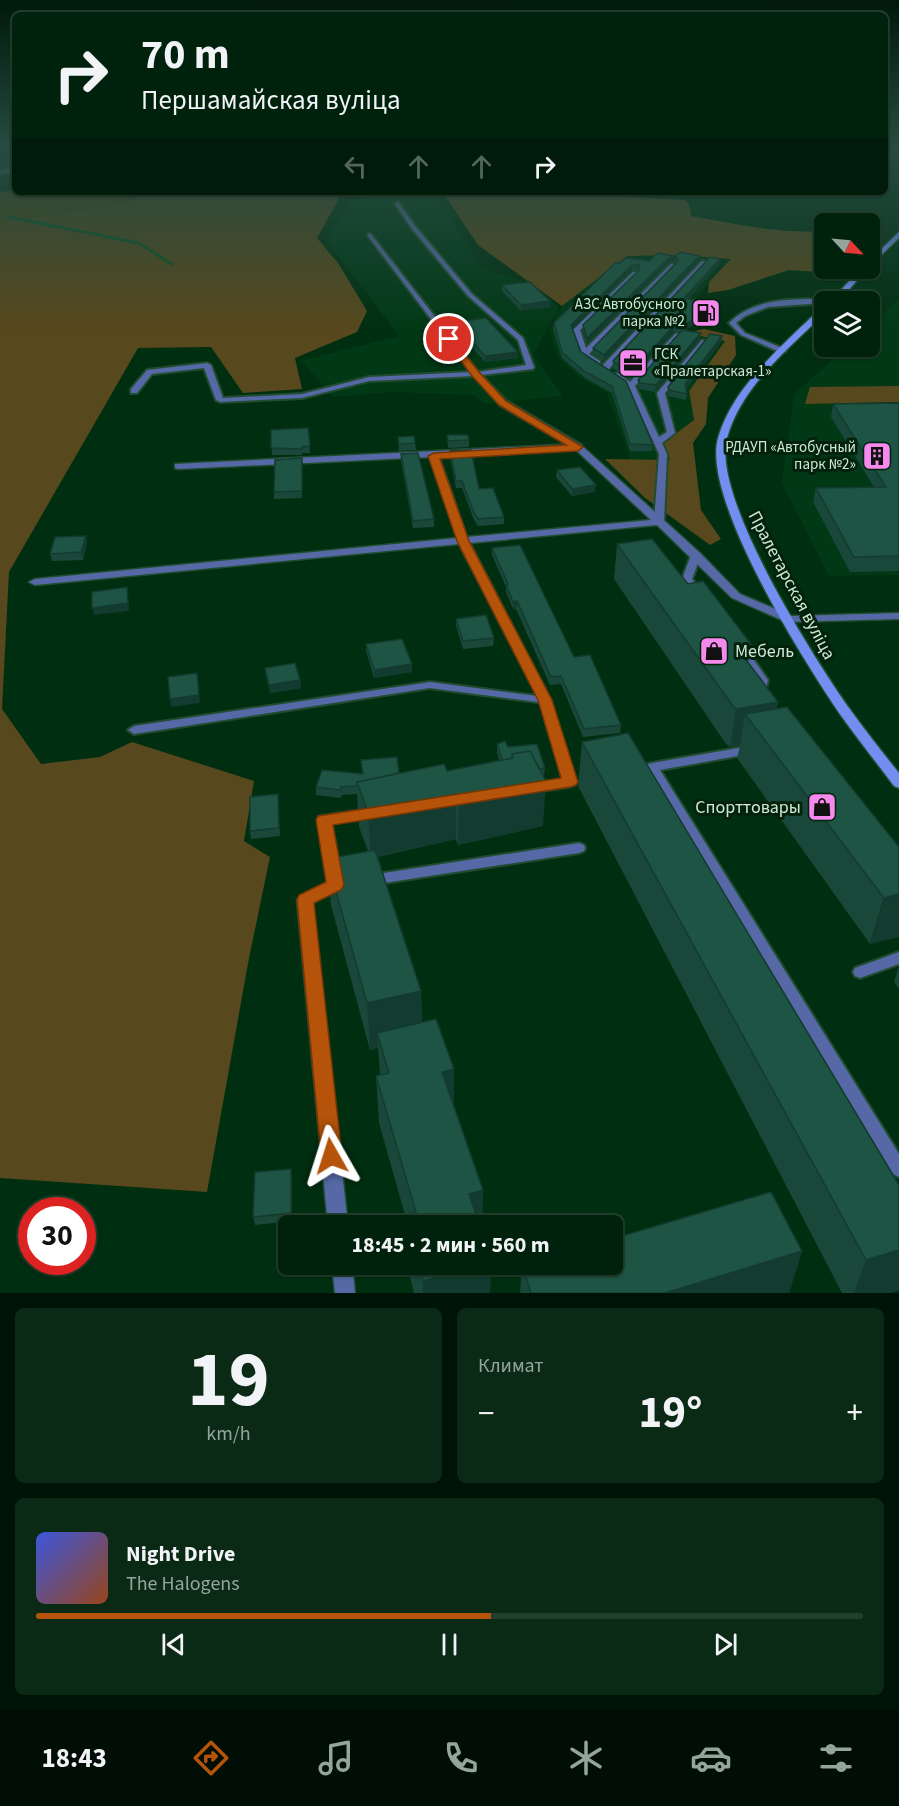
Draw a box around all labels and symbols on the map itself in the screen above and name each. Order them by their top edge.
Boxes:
north arrow [814,213,880,279]
place label: АЗС Автобусного парка №2 [575,294,685,332]
fuel station icon: АЗС Автобусного парка №2 [690,297,722,329]
pin [423,313,474,364]
place label: ГСК «Пралетарская-1» [654,344,771,382]
office icon: ГСК «Пралетарская-1» [617,347,649,379]
place label: РДАУП «Автобусный парк №2» [725,437,856,475]
building icon: РДАУП «Автобусный парк №2» [861,440,893,472]
street label: Пралетарская вуліца [742,506,841,664]
shop icon: Мебель [698,635,730,667]
place label: Мебель [735,639,794,664]
shop icon: Спорттовары [806,791,838,823]
place label: Спорттовары [695,795,801,820]
position arrow [299,1124,363,1188]
speed limit sign: 30 [18,1197,96,1275]

